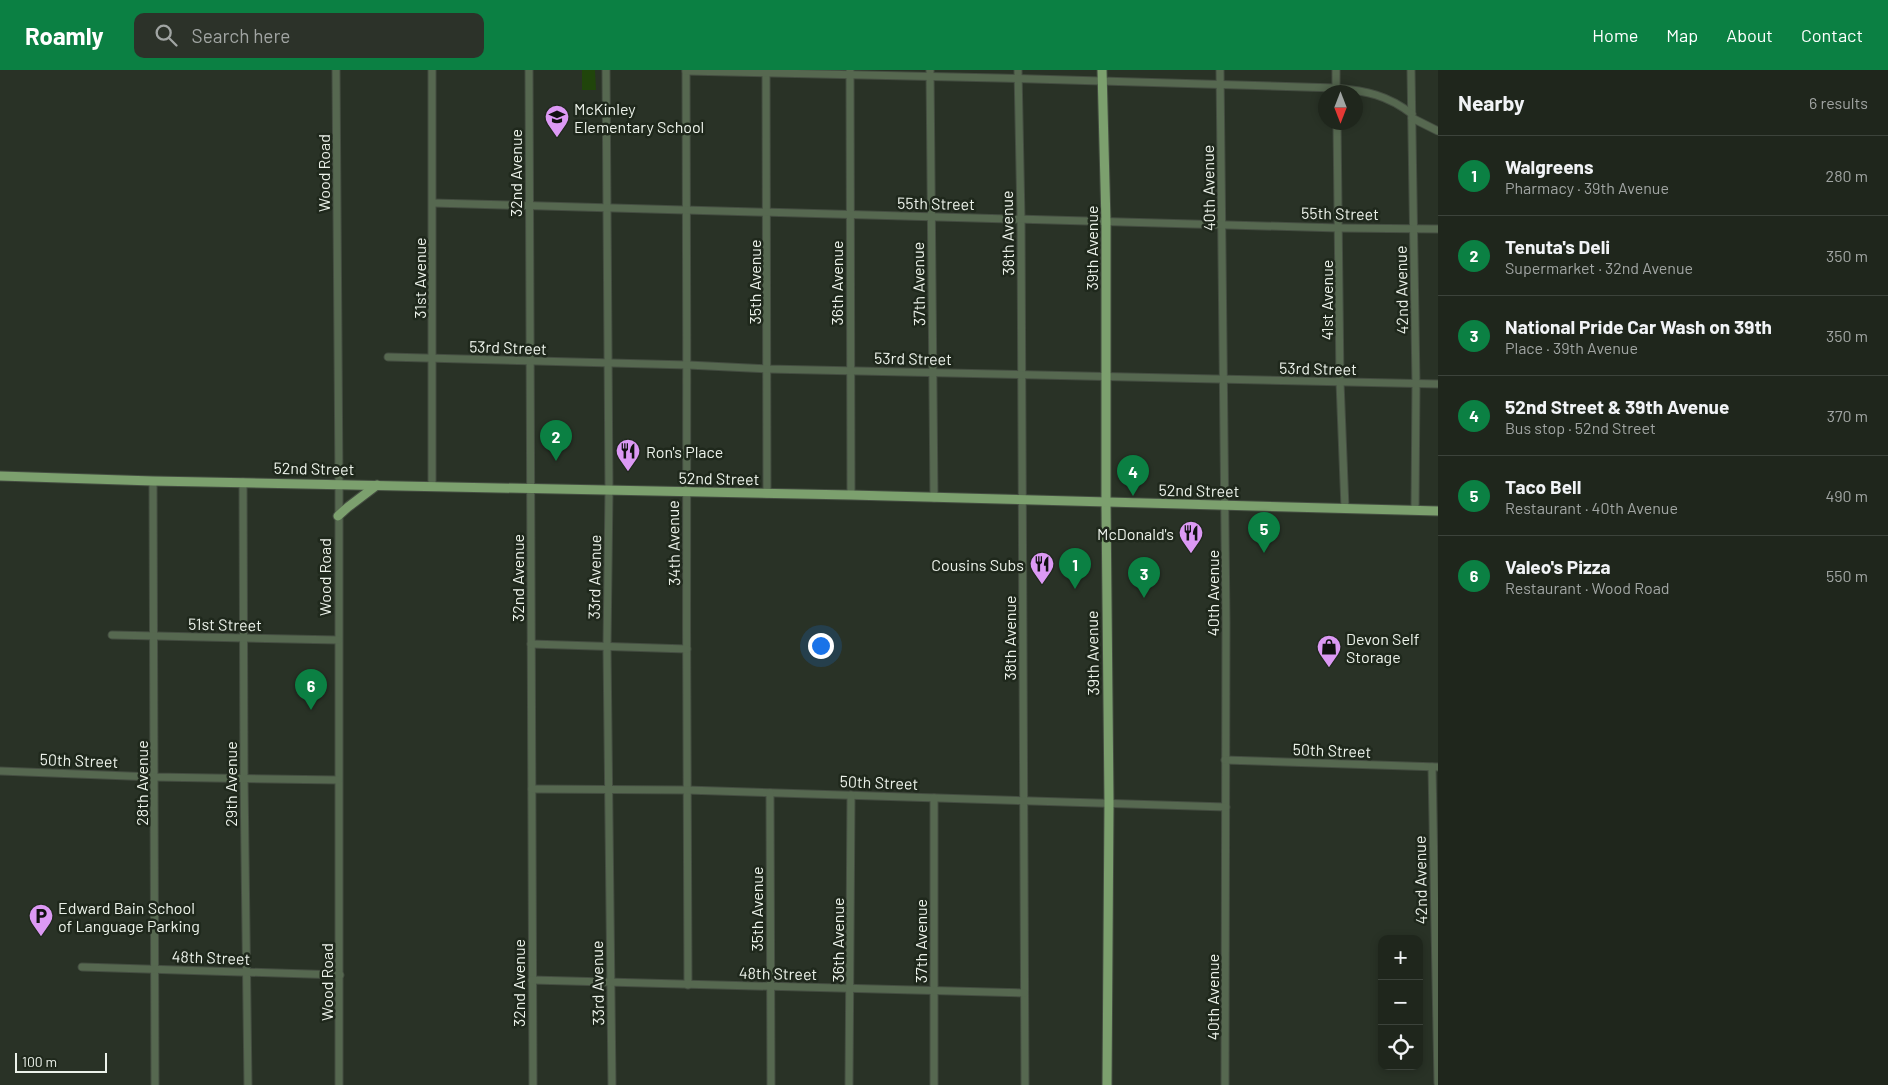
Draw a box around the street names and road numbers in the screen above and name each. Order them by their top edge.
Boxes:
street label: 32nd Avenue [506,129,525,217]
street label: Wood Road [314,134,333,212]
street label: 40th Avenue [1198,145,1218,231]
street label: 38th Avenue [997,190,1017,276]
street label: 55th Street [897,193,975,213]
street label: 55th Street [1301,203,1379,223]
street label: 39th Avenue [1082,205,1101,291]
street label: 31st Avenue [410,237,429,319]
street label: 35th Avenue [745,240,764,324]
street label: 36th Avenue [827,241,846,325]
street label: 37th Avenue [908,242,928,326]
street label: 42nd Avenue [1391,245,1411,335]
street label: 41st Avenue [1317,260,1336,340]
street label: 53rd Street [469,336,547,358]
street label: 53rd Street [874,348,952,368]
street label: 53rd Street [1279,358,1357,378]
street label: 52nd Street [273,458,355,478]
street label: 52nd Street [678,468,760,488]
street label: 52nd Street [1158,480,1240,500]
street label: 34th Avenue [663,500,683,586]
street label: 32nd Avenue [508,534,527,622]
street label: 33rd Avenue [584,534,604,620]
street label: Wood Road [315,538,334,616]
street label: 40th Avenue [1203,550,1222,636]
street label: 38th Avenue [1000,595,1019,681]
street label: 39th Avenue [1082,610,1102,696]
street label: 51st Street [188,614,262,634]
street label: 50th Street [1292,739,1372,761]
street label: 28th Avenue [132,740,151,826]
street label: 29th Avenue [221,741,240,827]
street label: 50th Street [39,749,119,771]
street label: 50th Street [839,771,919,793]
street label: 42nd Avenue [1410,835,1430,925]
street label: 35th Avenue [747,867,766,951]
street label: 36th Avenue [828,898,847,982]
street label: 37th Avenue [911,899,930,983]
street label: 32nd Avenue [509,939,528,1027]
street label: 33rd Avenue [587,940,607,1026]
street label: Wood Road [317,943,336,1021]
street label: 48th Street [171,946,251,968]
street label: 40th Avenue [1203,954,1222,1040]
street label: 48th Street [739,963,817,983]

